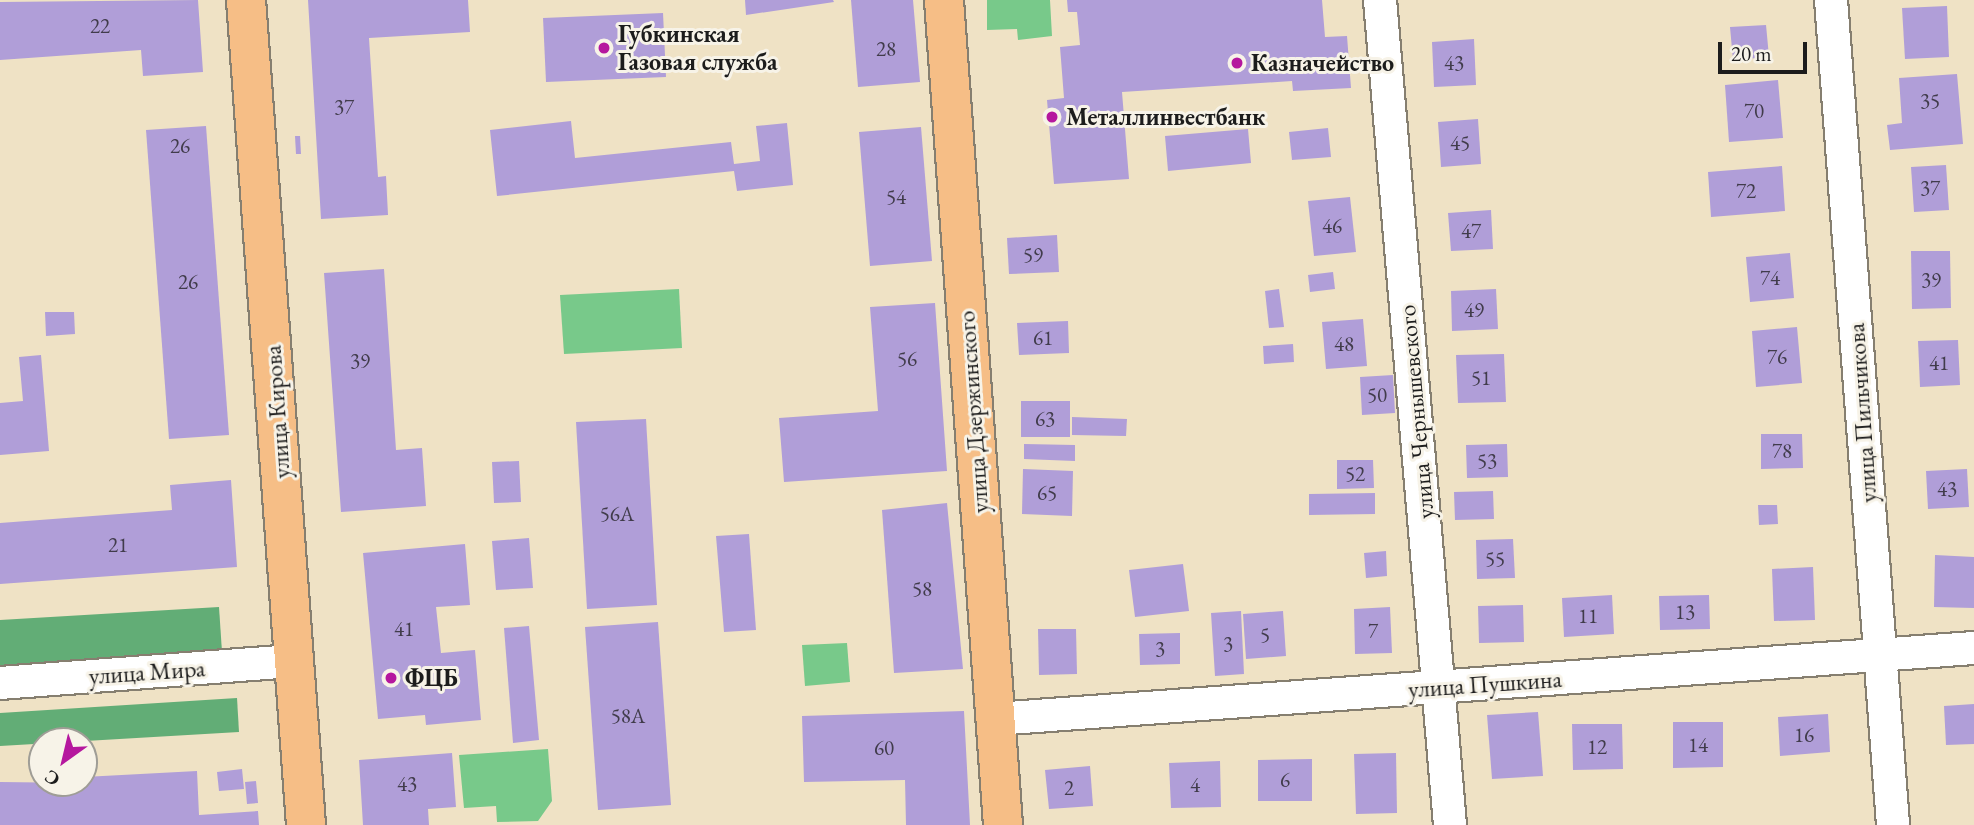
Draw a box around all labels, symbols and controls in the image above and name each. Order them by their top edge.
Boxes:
house number: 22 [90,13,110,39]
place label: Губкинская Газовая служба [618,20,778,76]
scale bar [1722,28,1811,72]
house number: 28 [876,36,896,62]
marker: Губкинская Газовая служба [596,40,612,56]
text: 20 m [1731,40,1772,67]
place label: Казначейство [1251,49,1394,77]
house number: 43 [1444,50,1464,76]
marker: Казначейство [1229,55,1245,71]
house number: 35 [1920,88,1940,114]
house number: 37 [334,94,354,120]
house number: 70 [1744,98,1764,124]
place label: Металлинвестбанк [1066,103,1265,131]
marker: Металлинвестбанк [1044,109,1060,125]
house number: 45 [1450,130,1470,156]
house number: 26 [170,133,190,159]
house number: 37 [1920,175,1940,201]
house number: 72 [1736,178,1756,204]
house number: 54 [886,184,906,210]
house number: 46 [1322,213,1342,239]
house number: 47 [1461,218,1481,244]
house number: 59 [1023,242,1043,268]
house number: 74 [1760,265,1780,291]
house number: 39 [1921,267,1941,293]
house number: 26 [178,269,198,295]
house number: 49 [1464,297,1484,323]
street label: улица Чернышевского [1392,304,1440,520]
street label: улица Дзержинского [952,310,994,514]
street label: улица Пильчикова [1841,322,1883,504]
house number: 61 [1033,325,1053,351]
house number: 48 [1334,331,1354,357]
street label: улица Кирова [258,344,296,480]
house number: 76 [1767,344,1787,370]
house number: 56 [897,346,917,372]
house number: 39 [350,348,370,374]
house number: 41 [1929,350,1949,376]
house number: 51 [1471,365,1491,391]
house number: 50 [1367,382,1387,408]
house number: 63 [1035,406,1055,432]
house number: 78 [1772,438,1792,464]
house number: 53 [1477,448,1497,474]
house number: 52 [1345,461,1365,487]
house number: 43 [1937,476,1957,502]
house number: 65 [1037,480,1057,506]
house number: 56А [600,501,634,527]
house number: 21 [108,532,128,558]
house number: 55 [1485,546,1505,572]
house number: 58 [912,576,932,602]
house number: 13 [1675,599,1695,625]
house number: 11 [1578,603,1598,629]
house number: 41 [394,616,414,642]
house number: 7 [1368,618,1378,644]
house number: 5 [1260,622,1270,648]
house number: 3 [1223,631,1233,657]
house number: 3 [1155,636,1165,662]
street label: улица Мира [88,654,206,690]
place label: ФЦБ [405,664,458,692]
street label: улица Пушкина [1407,664,1563,704]
marker: ФЦБ [383,670,399,686]
house number: 58А [611,703,645,729]
house number: 16 [1794,722,1814,748]
north arrow [28,727,98,797]
house number: 14 [1688,732,1708,758]
house number: 12 [1587,734,1607,760]
house number: 60 [874,735,894,761]
text: С [40,764,65,792]
house number: 6 [1280,767,1290,793]
house number: 43 [397,771,417,797]
house number: 4 [1190,772,1200,798]
house number: 2 [1064,775,1074,801]

